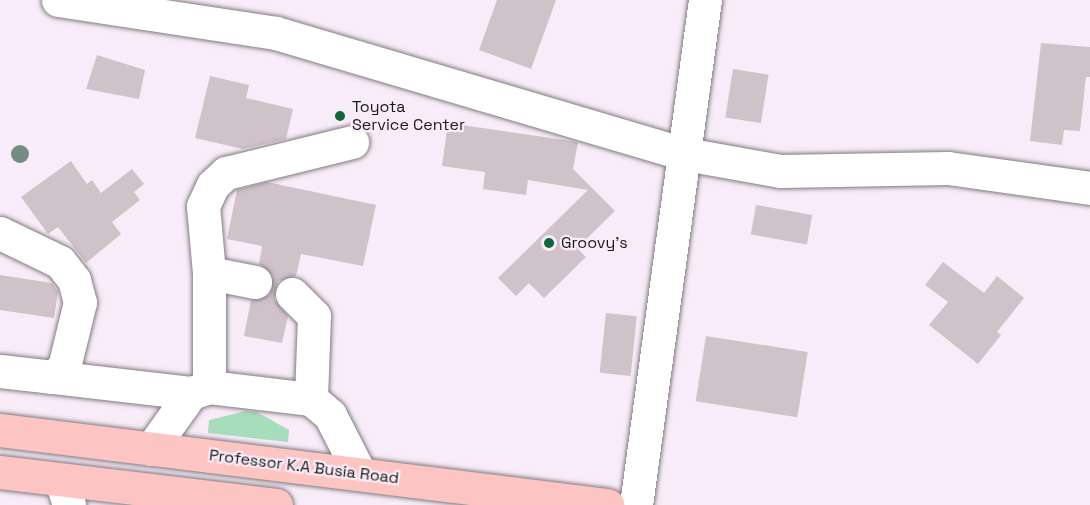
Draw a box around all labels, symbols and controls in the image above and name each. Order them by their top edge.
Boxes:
place label: Toyota Service Center [352,97,465,135]
marker: Toyota Service Center [333,109,347,123]
place label: Groovy's [561,233,628,253]
marker: Groovy's [542,236,556,250]
street label: Professor K.A Busia Road [208,446,400,488]

